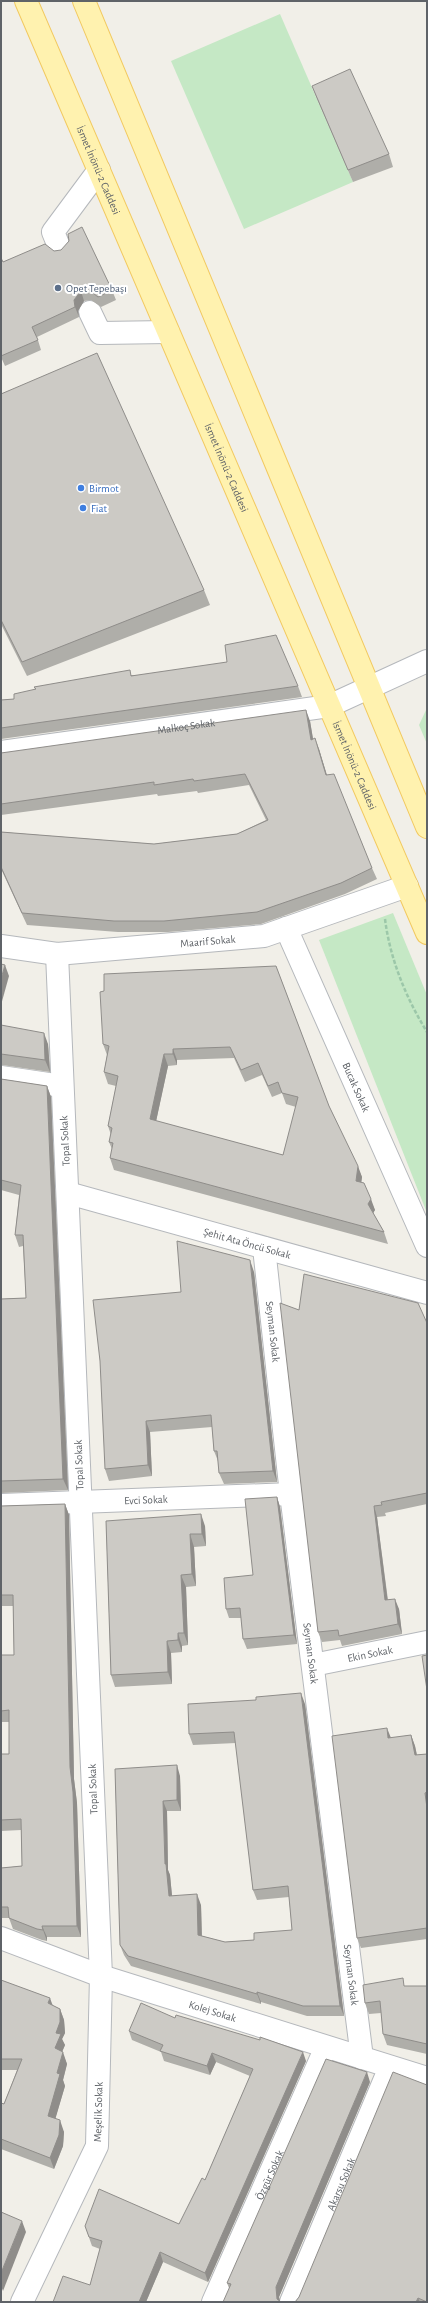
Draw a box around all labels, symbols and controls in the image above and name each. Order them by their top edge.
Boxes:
street label: İsmet İnönü-2 Caddesi [75,124,123,216]
marker: Opet Tepebaşı [53,283,63,293]
place label: Opet Tepebaşı [66,283,127,294]
street label: İsmet İnönü-2 Caddesi [203,422,251,514]
marker: Birmot [76,483,86,493]
place label: Birmot [89,483,119,494]
marker: Fiat [78,503,88,513]
place label: Fiat [91,503,108,514]
street label: Malkoç Sokak [157,717,216,736]
street label: İsmet İnönü-2 Caddesi [331,719,379,811]
street label: Maarif Sokak [180,933,236,949]
street label: Bucak Sokak [341,1061,372,1113]
street label: Topal Sokak [58,1115,72,1167]
street label: Şehit Ata Öncü Sokak [202,1226,292,1260]
street label: Seyman Sokak [264,1300,282,1363]
street label: Topal Sokak [73,1440,85,1490]
street label: Evci Sokak [124,1493,168,1506]
street label: Seyman Sokak [302,1622,320,1684]
street label: Ekin Sokak [346,1644,393,1663]
street label: Topal Sokak [87,1764,99,1814]
street label: Seyman Sokak [342,1944,361,2006]
street label: Kolej Sokak [188,1998,238,2024]
street label: Meşelik Sokak [92,2082,104,2142]
street label: Özgür Sokak [254,2148,285,2201]
street label: Akarsu Sokak [325,2156,357,2212]

